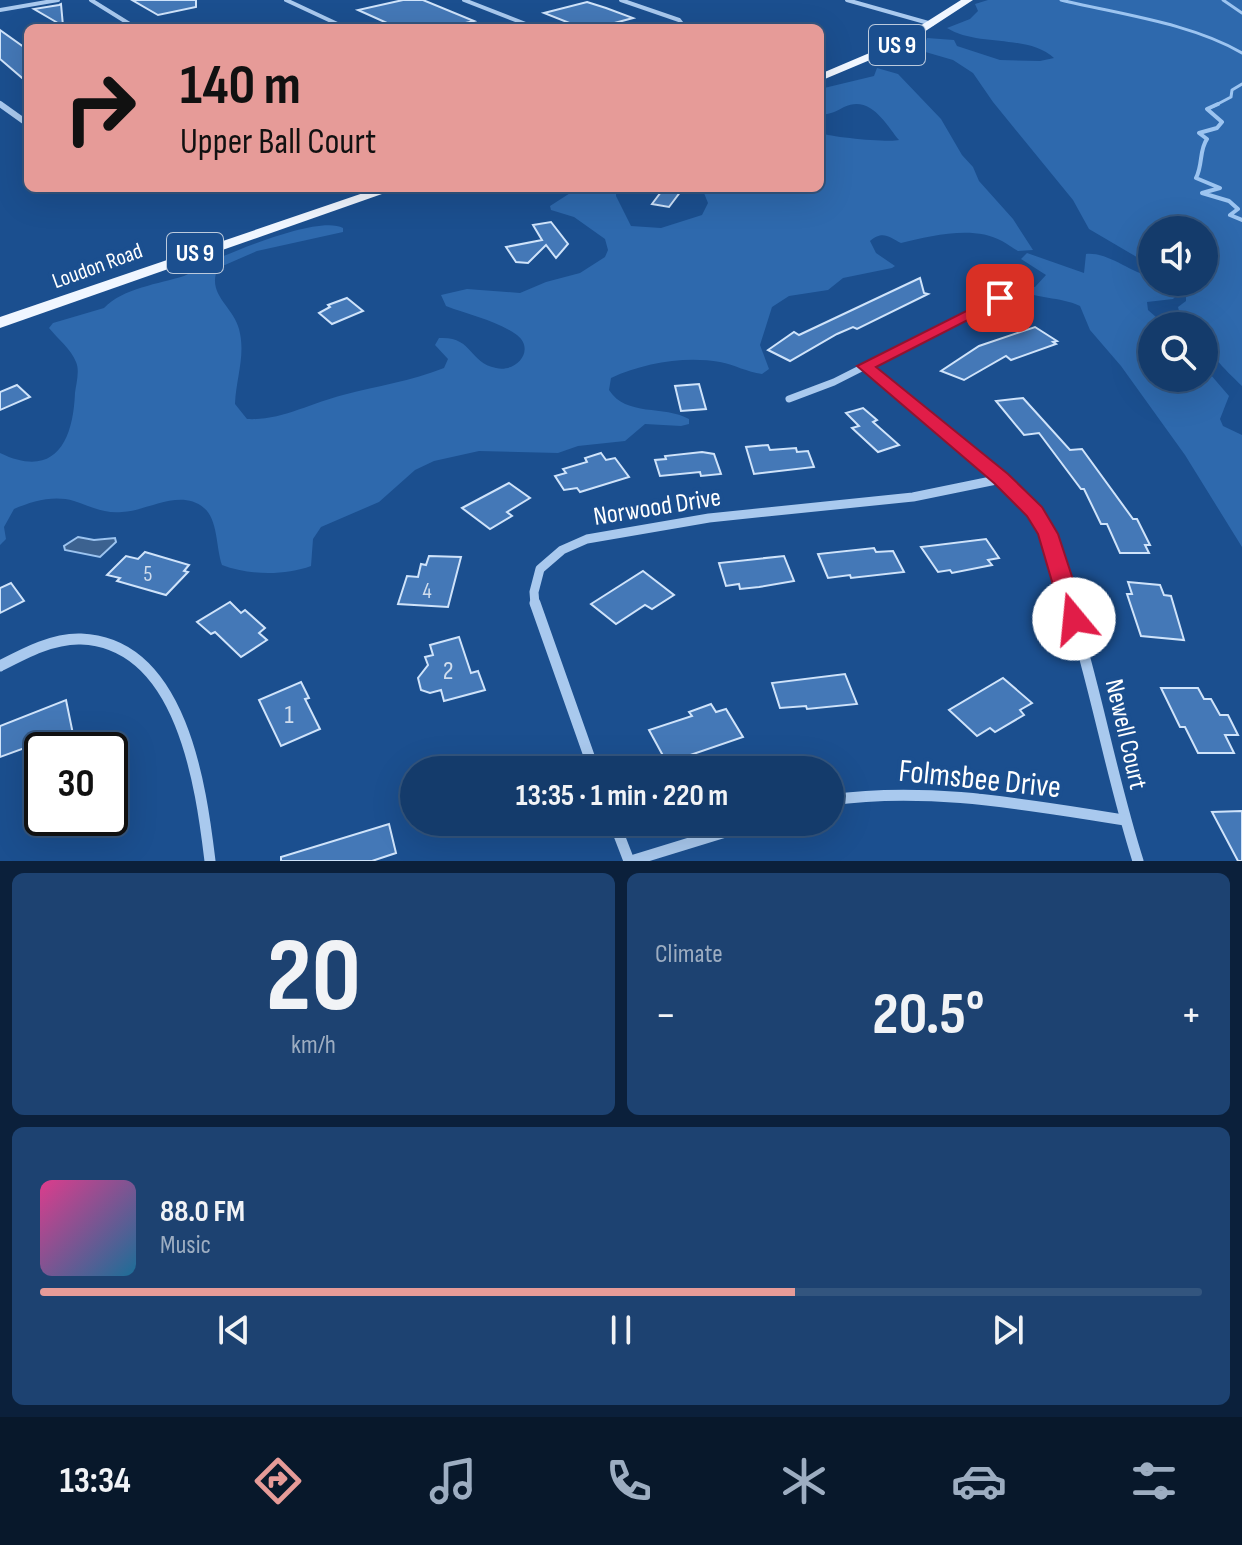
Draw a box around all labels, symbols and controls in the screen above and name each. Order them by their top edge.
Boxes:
road number: US 9 [869,25,925,65]
text: 140 m [180,53,301,120]
icon: right [48,56,152,160]
text: Upper Ball Court [180,121,376,164]
map controls [1138,216,1218,392]
button: sound [1138,216,1218,296]
road number: US 9 [167,233,223,273]
street label: Loudon Road [49,238,146,295]
pin [966,264,1034,332]
icon: arrive [978,276,1022,320]
button: search [1138,312,1218,392]
street label: Norwood Drive [591,482,723,533]
house number: 5 [144,561,153,588]
position arrow [1032,577,1116,661]
house number: 4 [422,578,432,605]
house number: 2 [443,656,453,687]
street label: Newell Court [1098,676,1153,793]
house number: 1 [284,700,294,731]
speed limit sign: 30 [24,732,128,836]
street label: Folmsbee Drive [897,752,1063,807]
text: 13:35 · 1 min · 220 m [516,778,728,814]
text: 20 [266,915,361,1040]
text: Climate [655,939,723,970]
text: 20.5° [872,979,985,1051]
text: − [655,989,677,1042]
text: + [1180,989,1202,1042]
text: km/h [291,1030,336,1061]
text: 88.0 FM [160,1194,245,1230]
text: Music [160,1230,211,1261]
icon: previous [212,1308,256,1352]
icon: pause [599,1308,643,1352]
icon: next [986,1308,1030,1352]
icon: directions [250,1453,306,1509]
icon: music [425,1453,481,1509]
icon: phone [601,1453,657,1509]
icon: climate [776,1453,832,1509]
icon: car [951,1453,1007,1509]
icon: filters [1126,1453,1182,1509]
text: 13:34 [60,1460,131,1503]

